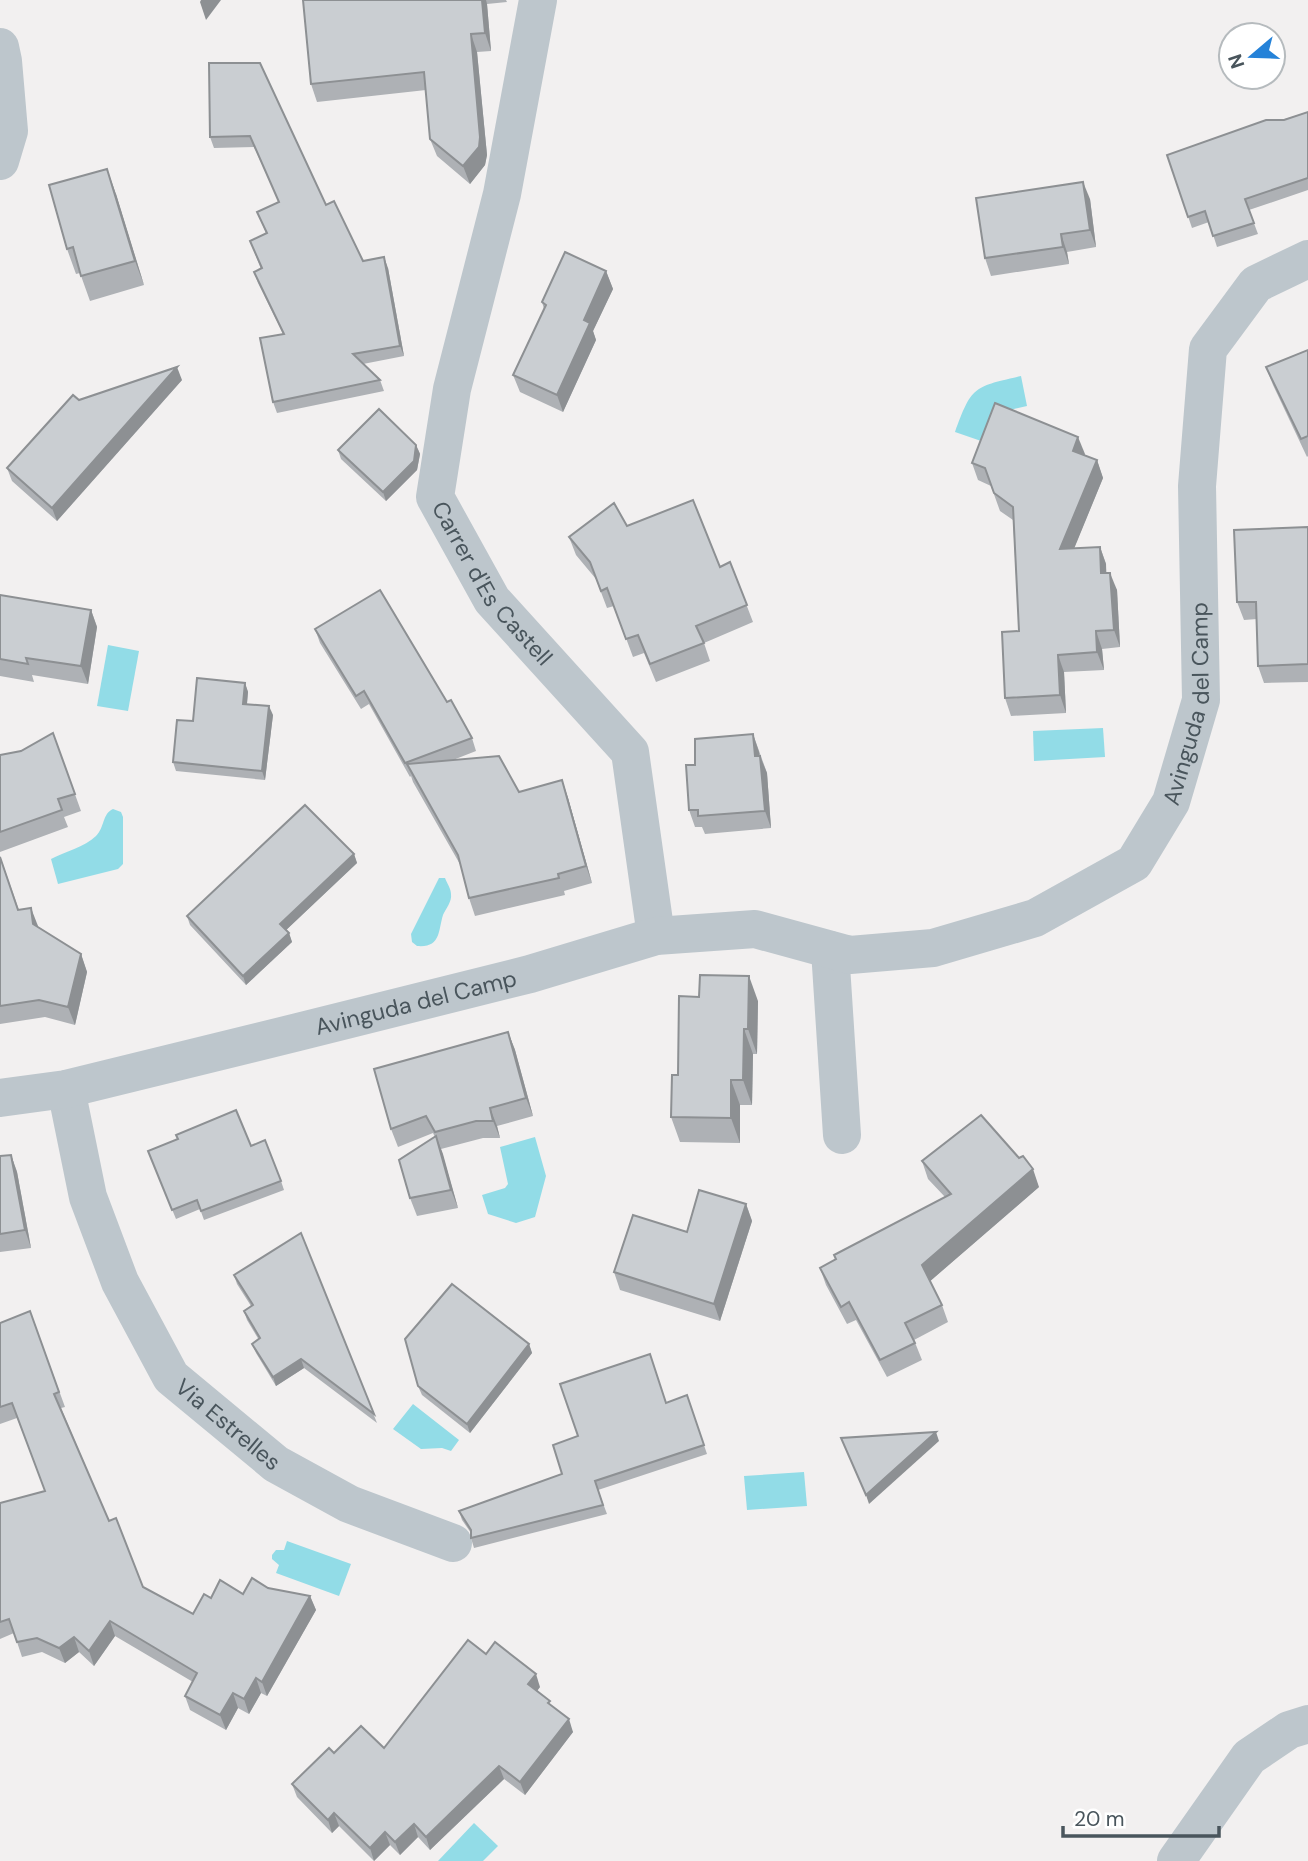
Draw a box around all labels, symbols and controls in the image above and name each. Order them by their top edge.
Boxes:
north arrow [1217,21,1287,91]
text: N [1222,51,1250,72]
street label: Carrer d'Es Castell [425,496,559,672]
street label: Avinguda del Camp [1156,602,1216,809]
street label: Avinguda del Camp [312,963,520,1042]
street label: Via Estrelles [169,1372,287,1477]
scale bar [1063,1794,1219,1838]
text: 20 m [1074,1805,1125,1833]

